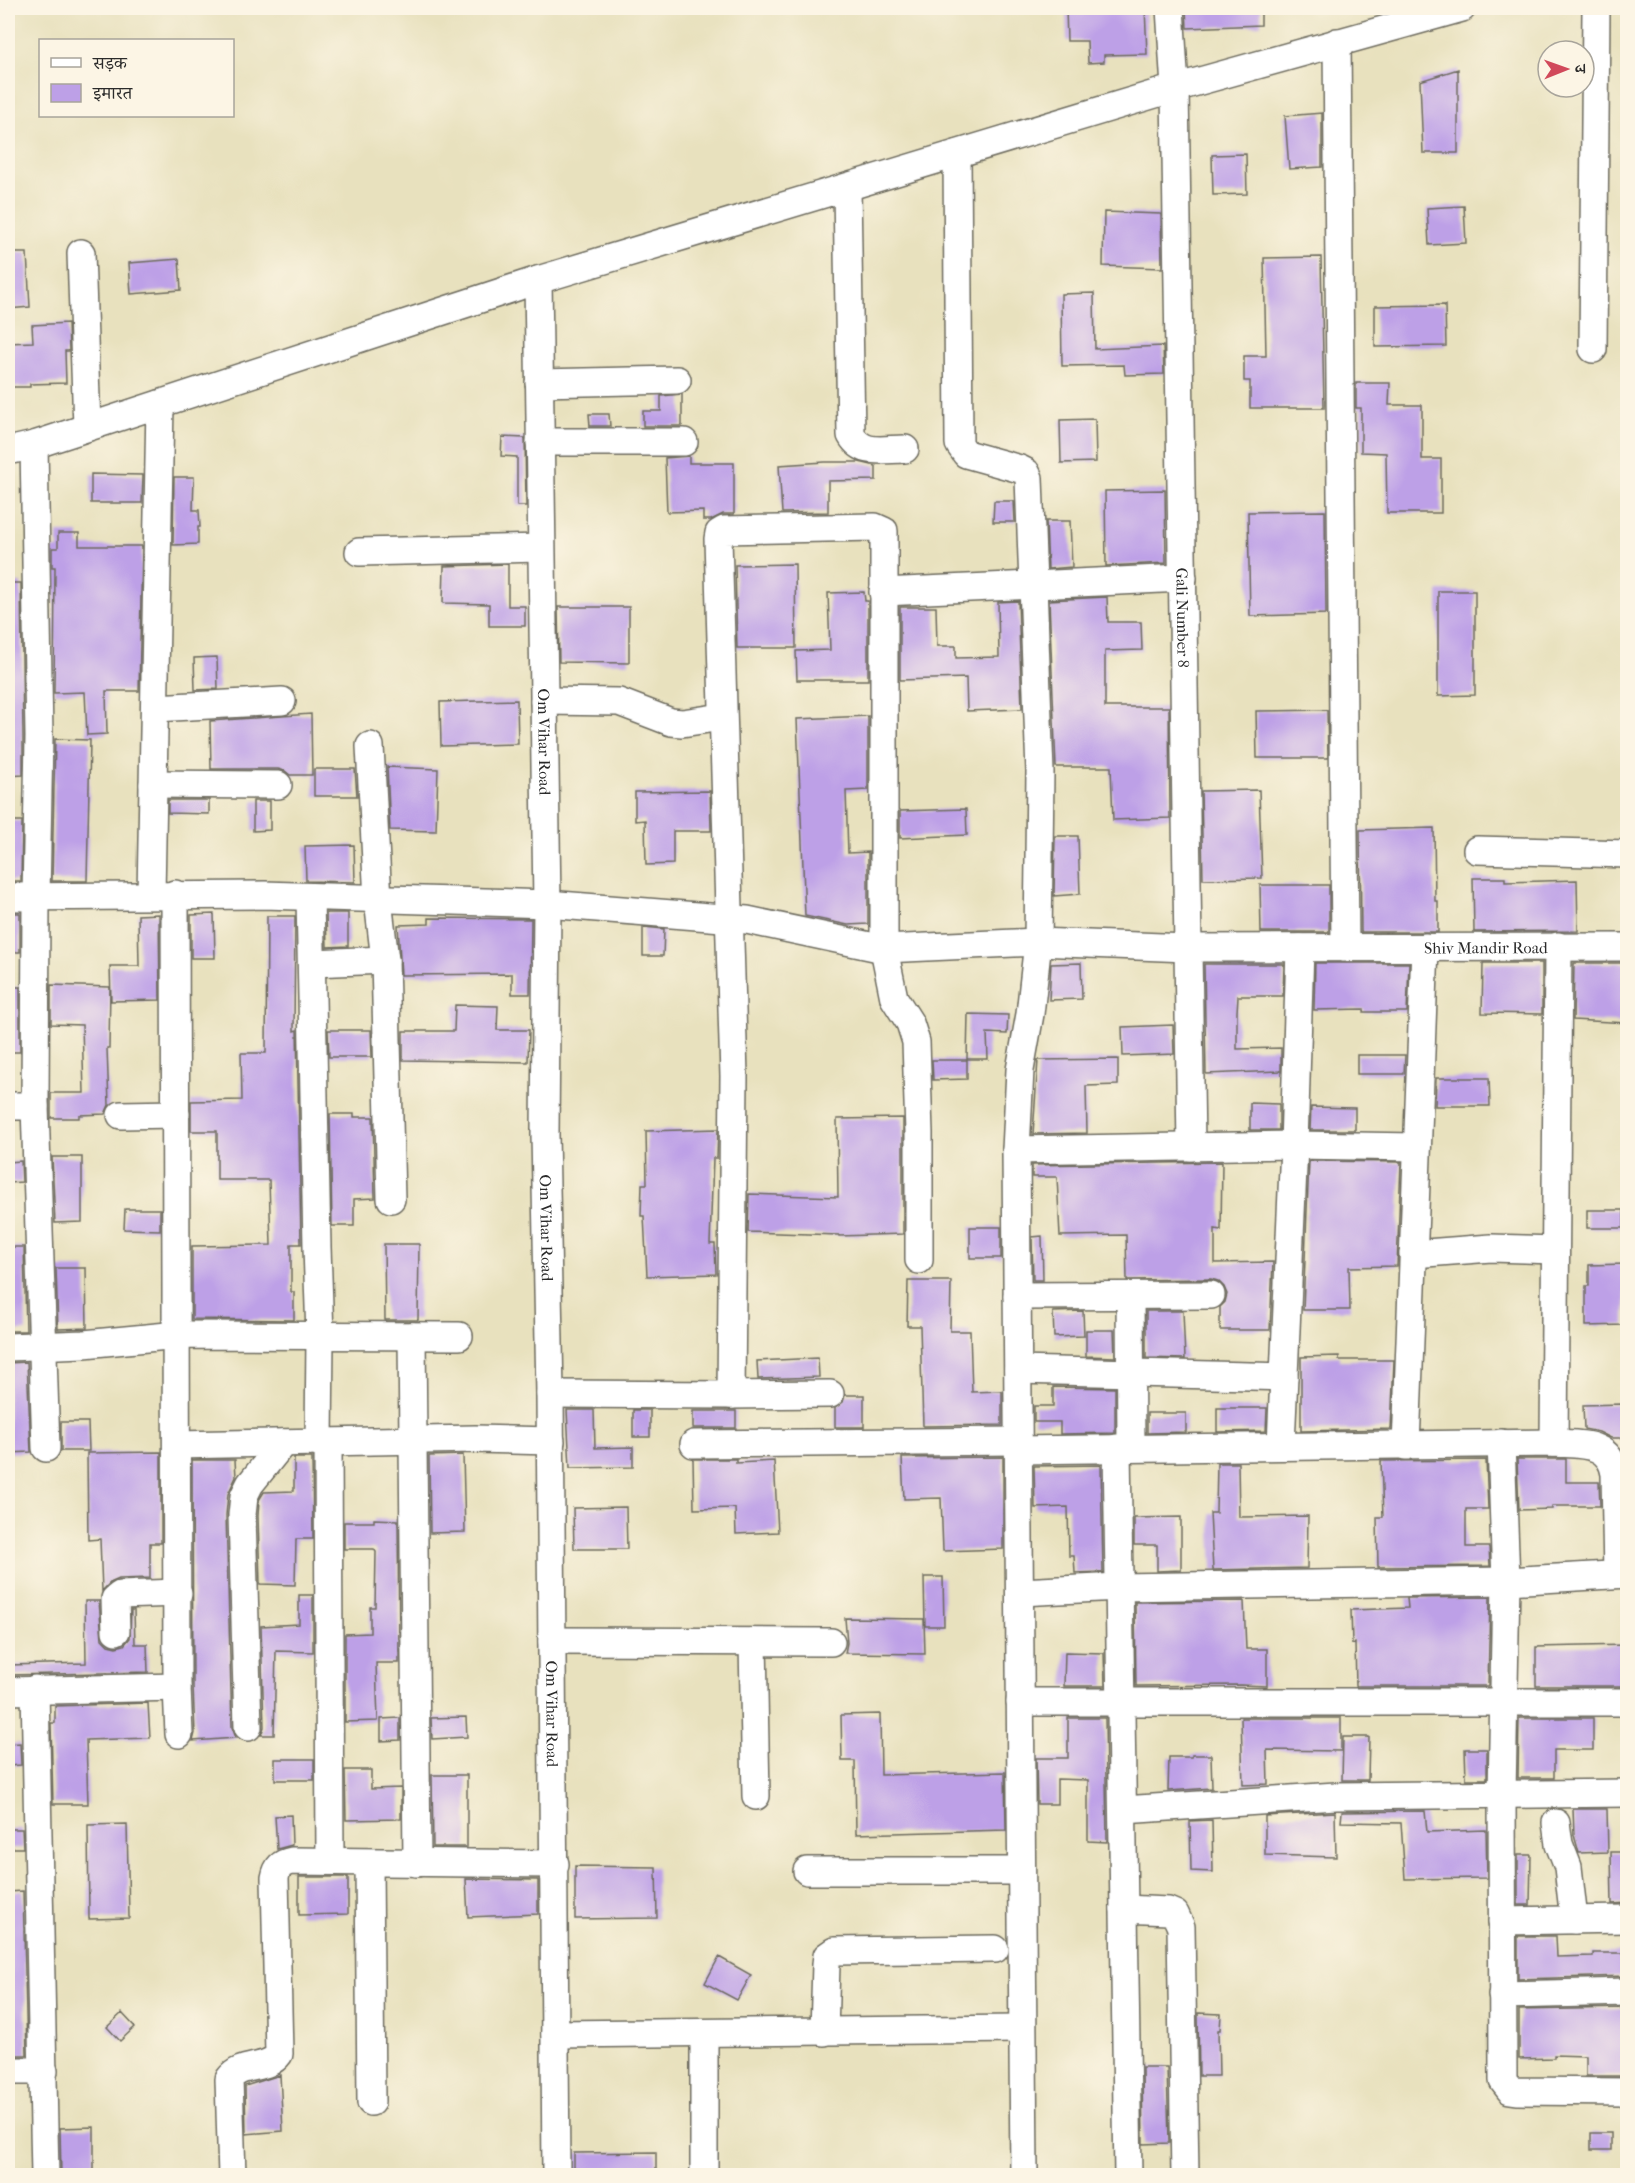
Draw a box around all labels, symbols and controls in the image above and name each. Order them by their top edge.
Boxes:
legend [39,39,234,117]
north arrow [1536,39,1596,99]
text: सड़क [92,53,128,74]
text: उ [1571,64,1590,75]
text: इमारत [92,83,133,104]
street label: Gali Number 8 [1173,568,1193,668]
street label: Om Vihar Road [534,688,555,796]
street label: Shiv Mandir Road [1424,938,1548,957]
street label: Om Vihar Road [536,1174,557,1282]
street label: Om Vihar Road [543,1660,562,1768]

